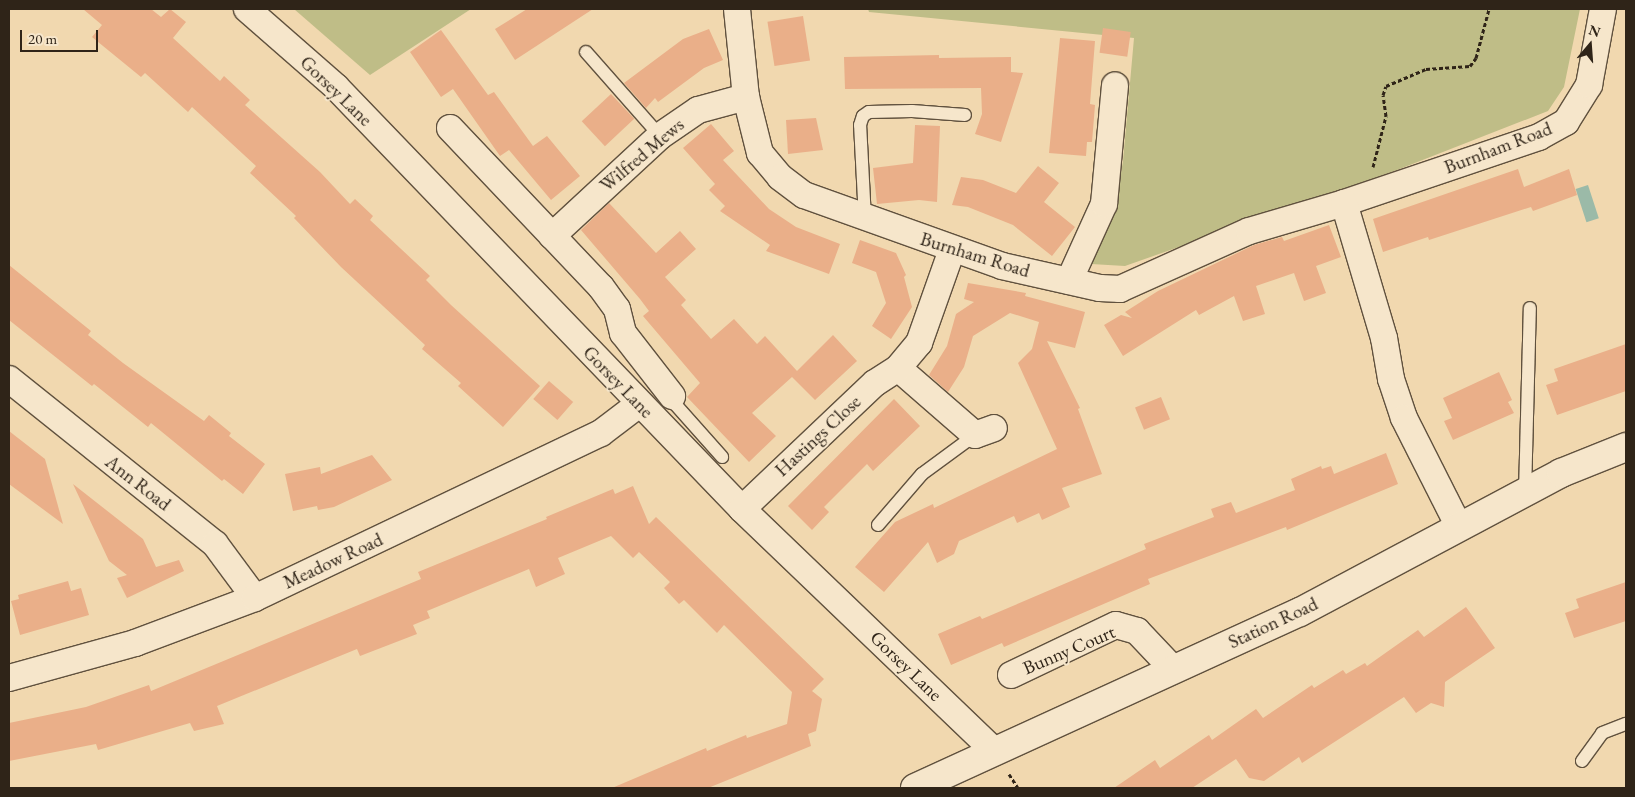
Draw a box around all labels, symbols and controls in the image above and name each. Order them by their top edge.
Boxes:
scale bar [22,20,100,52]
north arrow [1565,20,1615,70]
text: N [1586,20,1603,41]
text: 20 m [28,29,57,48]
street label: Gorsey Lane [295,51,377,131]
street label: Wilfred Mews [595,113,689,197]
street label: Burnham Road [1441,117,1555,179]
street label: Burnham Road [918,228,1032,282]
street label: Gorsey Lane [578,341,658,423]
street label: Hastings Close [770,391,866,481]
street label: Ann Road [101,450,175,516]
street label: Meadow Road [280,528,386,594]
street label: Station Road [1225,592,1321,654]
street label: Bunny Court [1020,620,1118,680]
street label: Gorsey Lane [865,626,947,706]

